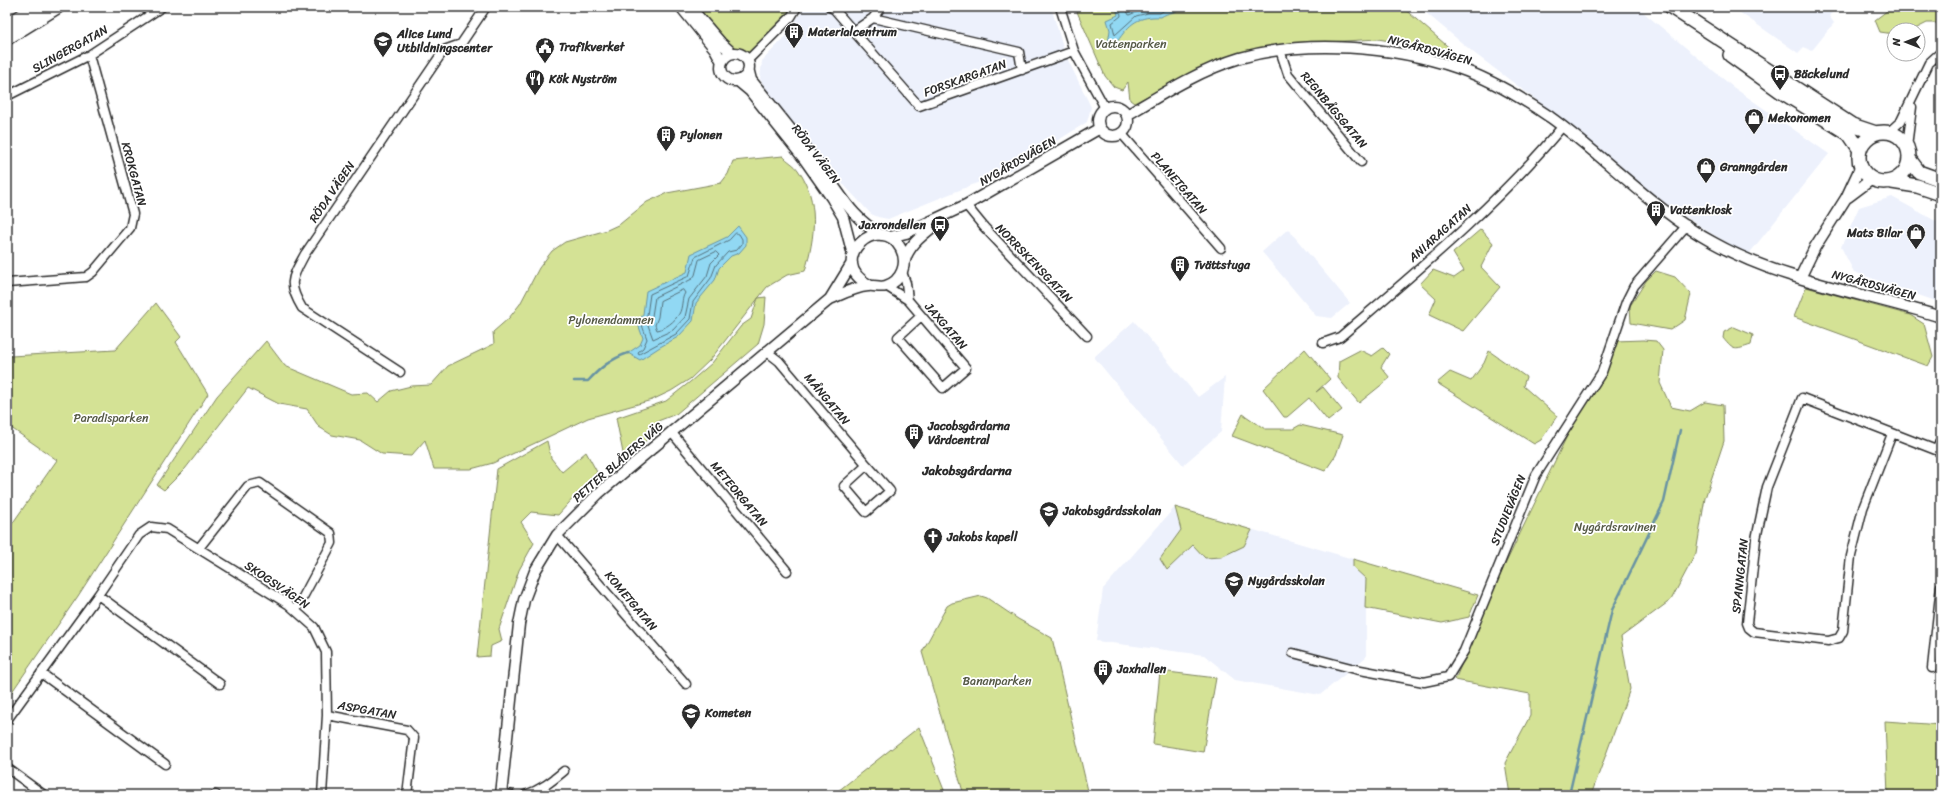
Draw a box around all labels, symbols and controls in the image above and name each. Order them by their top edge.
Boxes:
street label: SLINGERGATAN [28,19,113,79]
building icon: Materialcentrum [783,21,805,49]
place label: Materialcentrum [807,21,897,43]
north arrow [1886,22,1926,62]
place label: Alice Lund Utbildningscenter [396,23,493,59]
street label: NYGÅRDSVÄGEN [1385,28,1475,72]
school or university icon: Alice Lund Utbildningscenter [372,30,394,58]
park label: Vattenparken [1095,33,1167,55]
public building icon: Trafikverket [534,36,556,64]
place label: Trafikverket [559,36,626,58]
text: N [1887,38,1906,47]
street label: FORSKARGATAN [920,53,1010,103]
bus stop icon: Bäckelund [1769,63,1791,91]
place label: Bäckelund [1794,63,1850,85]
street label: REGNBÅGSGATAN [1295,66,1374,154]
restaurant icon: Kök Nyström [524,68,546,96]
place label: Kök Nyström [548,68,617,90]
shop icon: Mekonomen [1743,107,1765,135]
place label: Mekonomen [1767,107,1831,129]
street label: RÖDA VÄGEN [786,119,846,189]
building icon: Pylonen [655,124,677,152]
place label: Pylonen [680,124,723,146]
street label: NYGÅRDSVÄGEN [975,130,1061,192]
street label: KROKGATAN [115,139,153,209]
street label: PLANETGATAN [1145,146,1213,220]
street label: RÖDA VÄGEN [303,156,361,228]
shop icon: Granngården [1695,156,1717,184]
place label: Granngården [1719,156,1788,178]
street label: ANIARAGATAN [1402,198,1477,268]
building icon: Vattenkiosk [1645,199,1667,227]
place label: Vattenkiosk [1670,199,1733,221]
place label: Jaxrondellen [858,214,927,236]
bus stop icon: Jaxrondellen [929,214,951,242]
street label: NORRSKENSGATAN [990,218,1078,309]
place label: Mats Bilar [1846,222,1903,244]
shop icon: Mats Bilar [1905,222,1927,250]
building icon: Tvättstuga [1169,254,1191,282]
place label: Tvättstuga [1194,254,1251,276]
street label: NYGÅRDSVÄGEN [1829,263,1919,307]
street label: JAXGATAN [918,296,973,355]
park label: Pylonendammen [568,309,654,331]
street label: MÅNGATAN [798,368,856,431]
park label: Paradisparken [73,407,149,429]
place label: Jacobsgårdarna Vårdcentral [927,415,1011,451]
street label: PETTER BLÅDERS VÄG [567,416,669,508]
building icon: Jacobsgårdarna Vårdcentral [903,422,925,450]
street label: METEORGATAN [705,456,774,532]
district label: Jakobsgårdarna [921,459,1012,482]
street label: STUDIEVÄGEN [1484,471,1532,549]
school or university icon: Jakobsgårdsskolan [1038,500,1060,528]
place label: Jakobsgårdsskolan [1062,500,1162,522]
park label: Nygårdsravinen [1574,516,1656,538]
church icon: Jakobs kapell [922,526,944,554]
place label: Jakobs kapell [946,526,1018,548]
street label: SPANNGATAN [1725,537,1755,614]
street label: SKOGSVÄGEN [240,555,315,615]
street label: KOMETGATAN [599,566,663,637]
school or university icon: Nygårdsskolan [1223,570,1245,598]
place label: Nygårdsskolan [1247,570,1325,592]
building icon: Jaxhallen [1092,658,1114,686]
place label: Jaxhallen [1116,658,1167,680]
park label: Bananparken [963,670,1032,692]
street label: ASPGATAN [335,694,399,726]
school or university icon: Kometen [680,702,702,730]
place label: Kometen [704,702,752,724]

